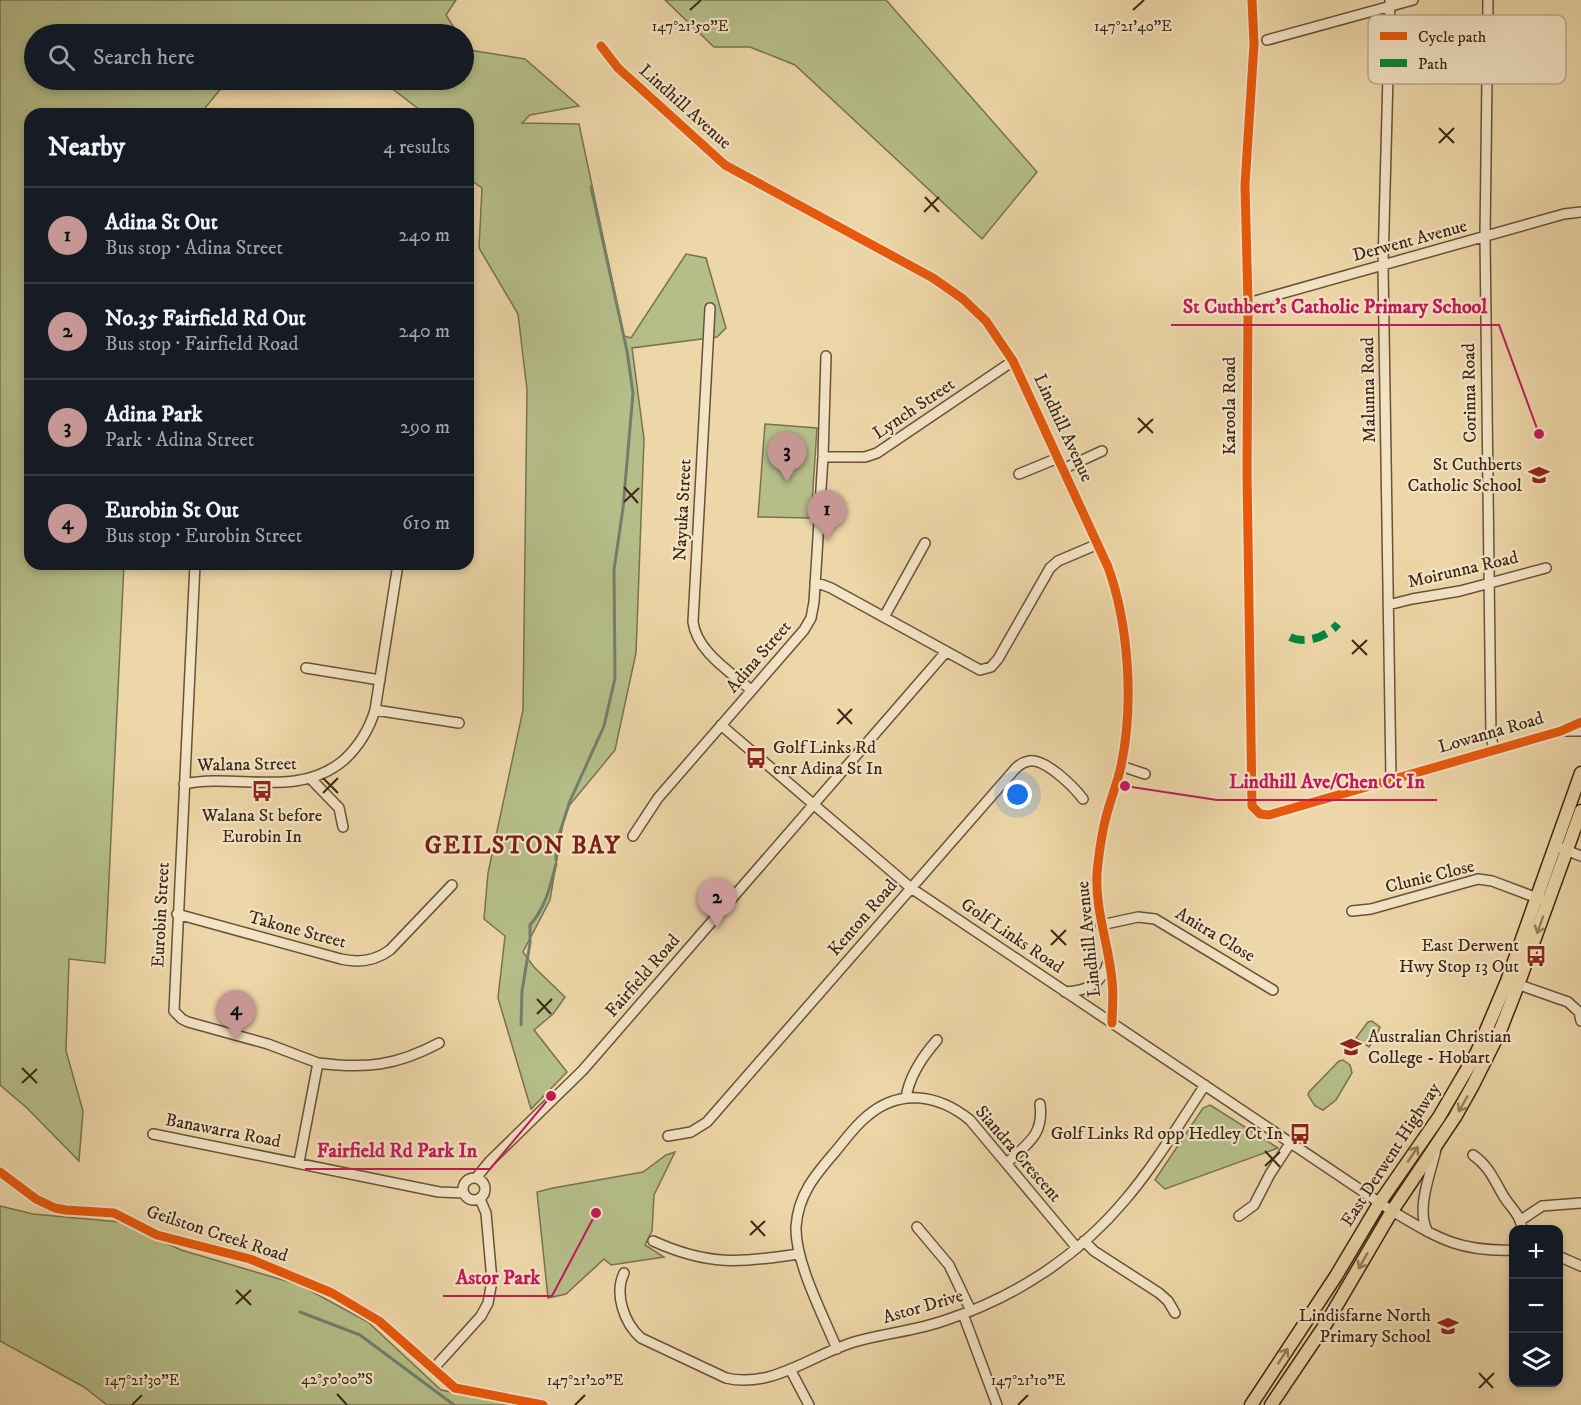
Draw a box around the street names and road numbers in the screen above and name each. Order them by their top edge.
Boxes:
street label: Lindhill Avenue [634,60,736,154]
street label: Derwent Avenue [1350,215,1470,267]
street label: Malunna Road [1357,337,1381,443]
street label: Corinna Road [1458,343,1482,443]
street label: Karoola Road [1219,357,1241,455]
street label: Lindhill Avenue [1028,371,1098,485]
street label: Lynch Street [869,373,959,444]
street label: Nayuka Street [669,458,697,562]
street label: Moirunna Road [1406,547,1520,593]
street label: Adina Street [722,616,797,698]
street label: Lowanna Road [1436,707,1546,759]
street label: Walana Street [196,753,297,777]
street label: Clunie Close [1383,855,1477,899]
street label: Eurobin Street [147,861,175,968]
street label: Kenton Road [824,875,902,961]
street label: Lindhill Avenue [1072,880,1106,998]
street label: Golf Links Road [956,894,1068,978]
street label: Anitra Close [1171,903,1259,967]
street label: Takone Street [246,906,349,954]
street label: Fairfield Road [601,930,685,1022]
street label: East Derwent Highway [1336,1079,1446,1231]
street label: Siandra Crescent [970,1101,1066,1207]
street label: Banawarra Road [163,1109,283,1153]
street label: Geilston Creek Road [143,1201,291,1267]
street label: Astor Drive [880,1285,966,1329]

